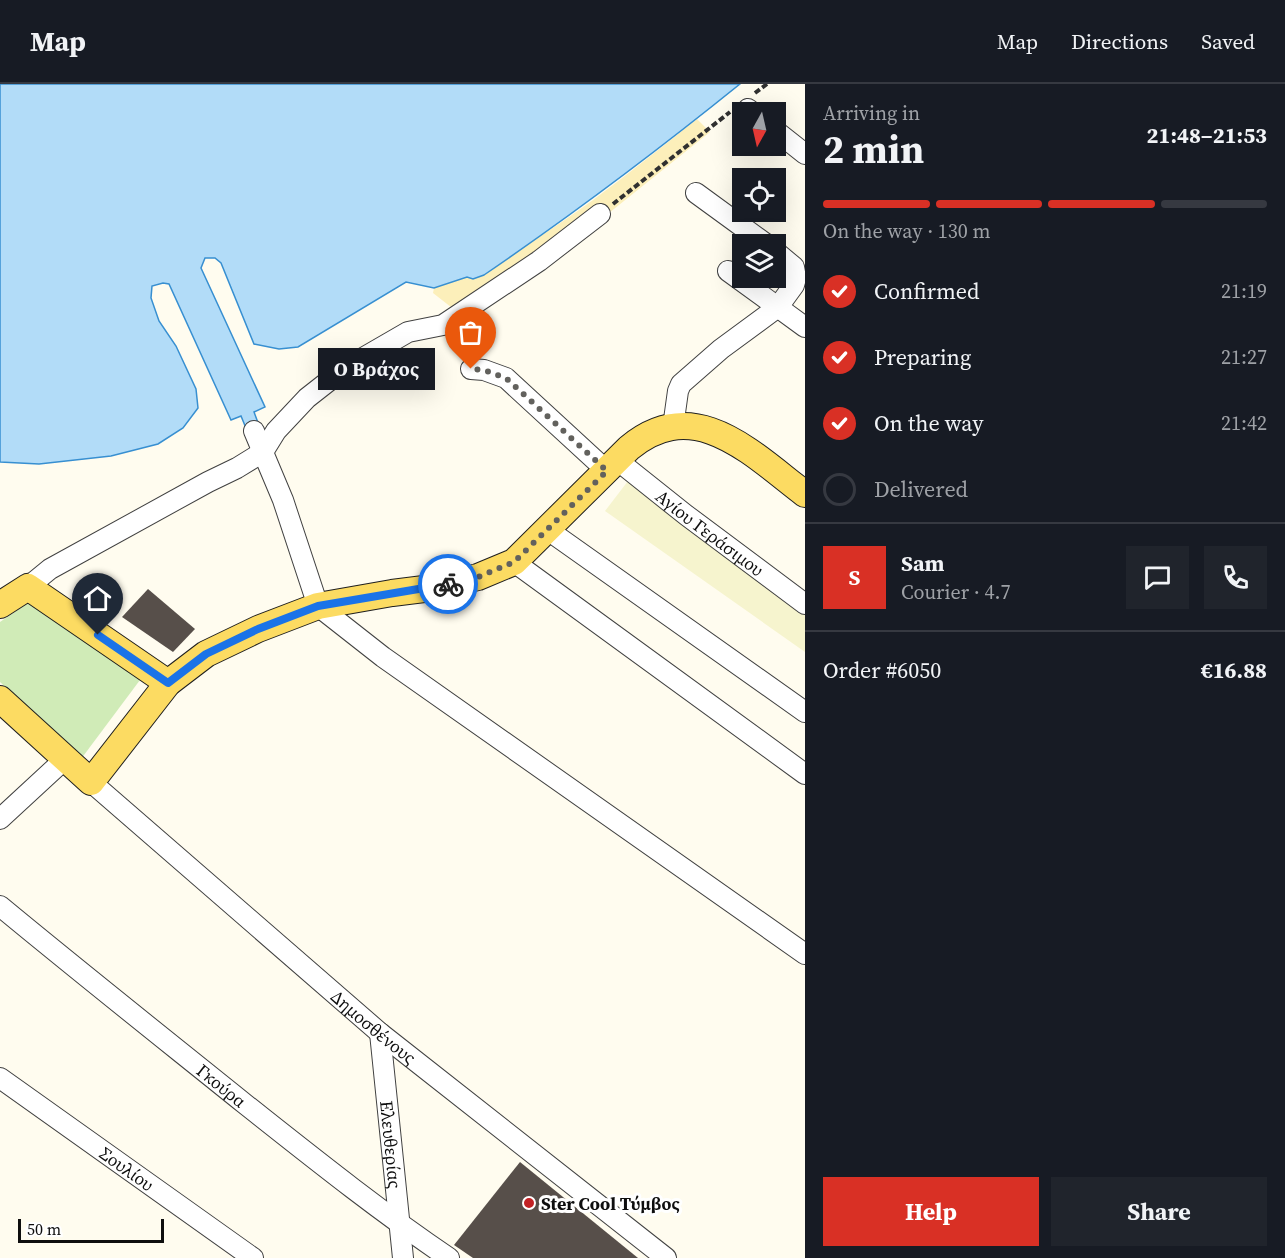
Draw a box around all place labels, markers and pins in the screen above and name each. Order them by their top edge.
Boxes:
pin [445,307,496,369]
callout: Ο Βράχος [318,348,435,390]
pin [72,573,123,635]
place label: Ster Cool Τύμβος [541,1191,680,1216]
marker: Ster Cool Τύμβος [522,1196,536,1210]

